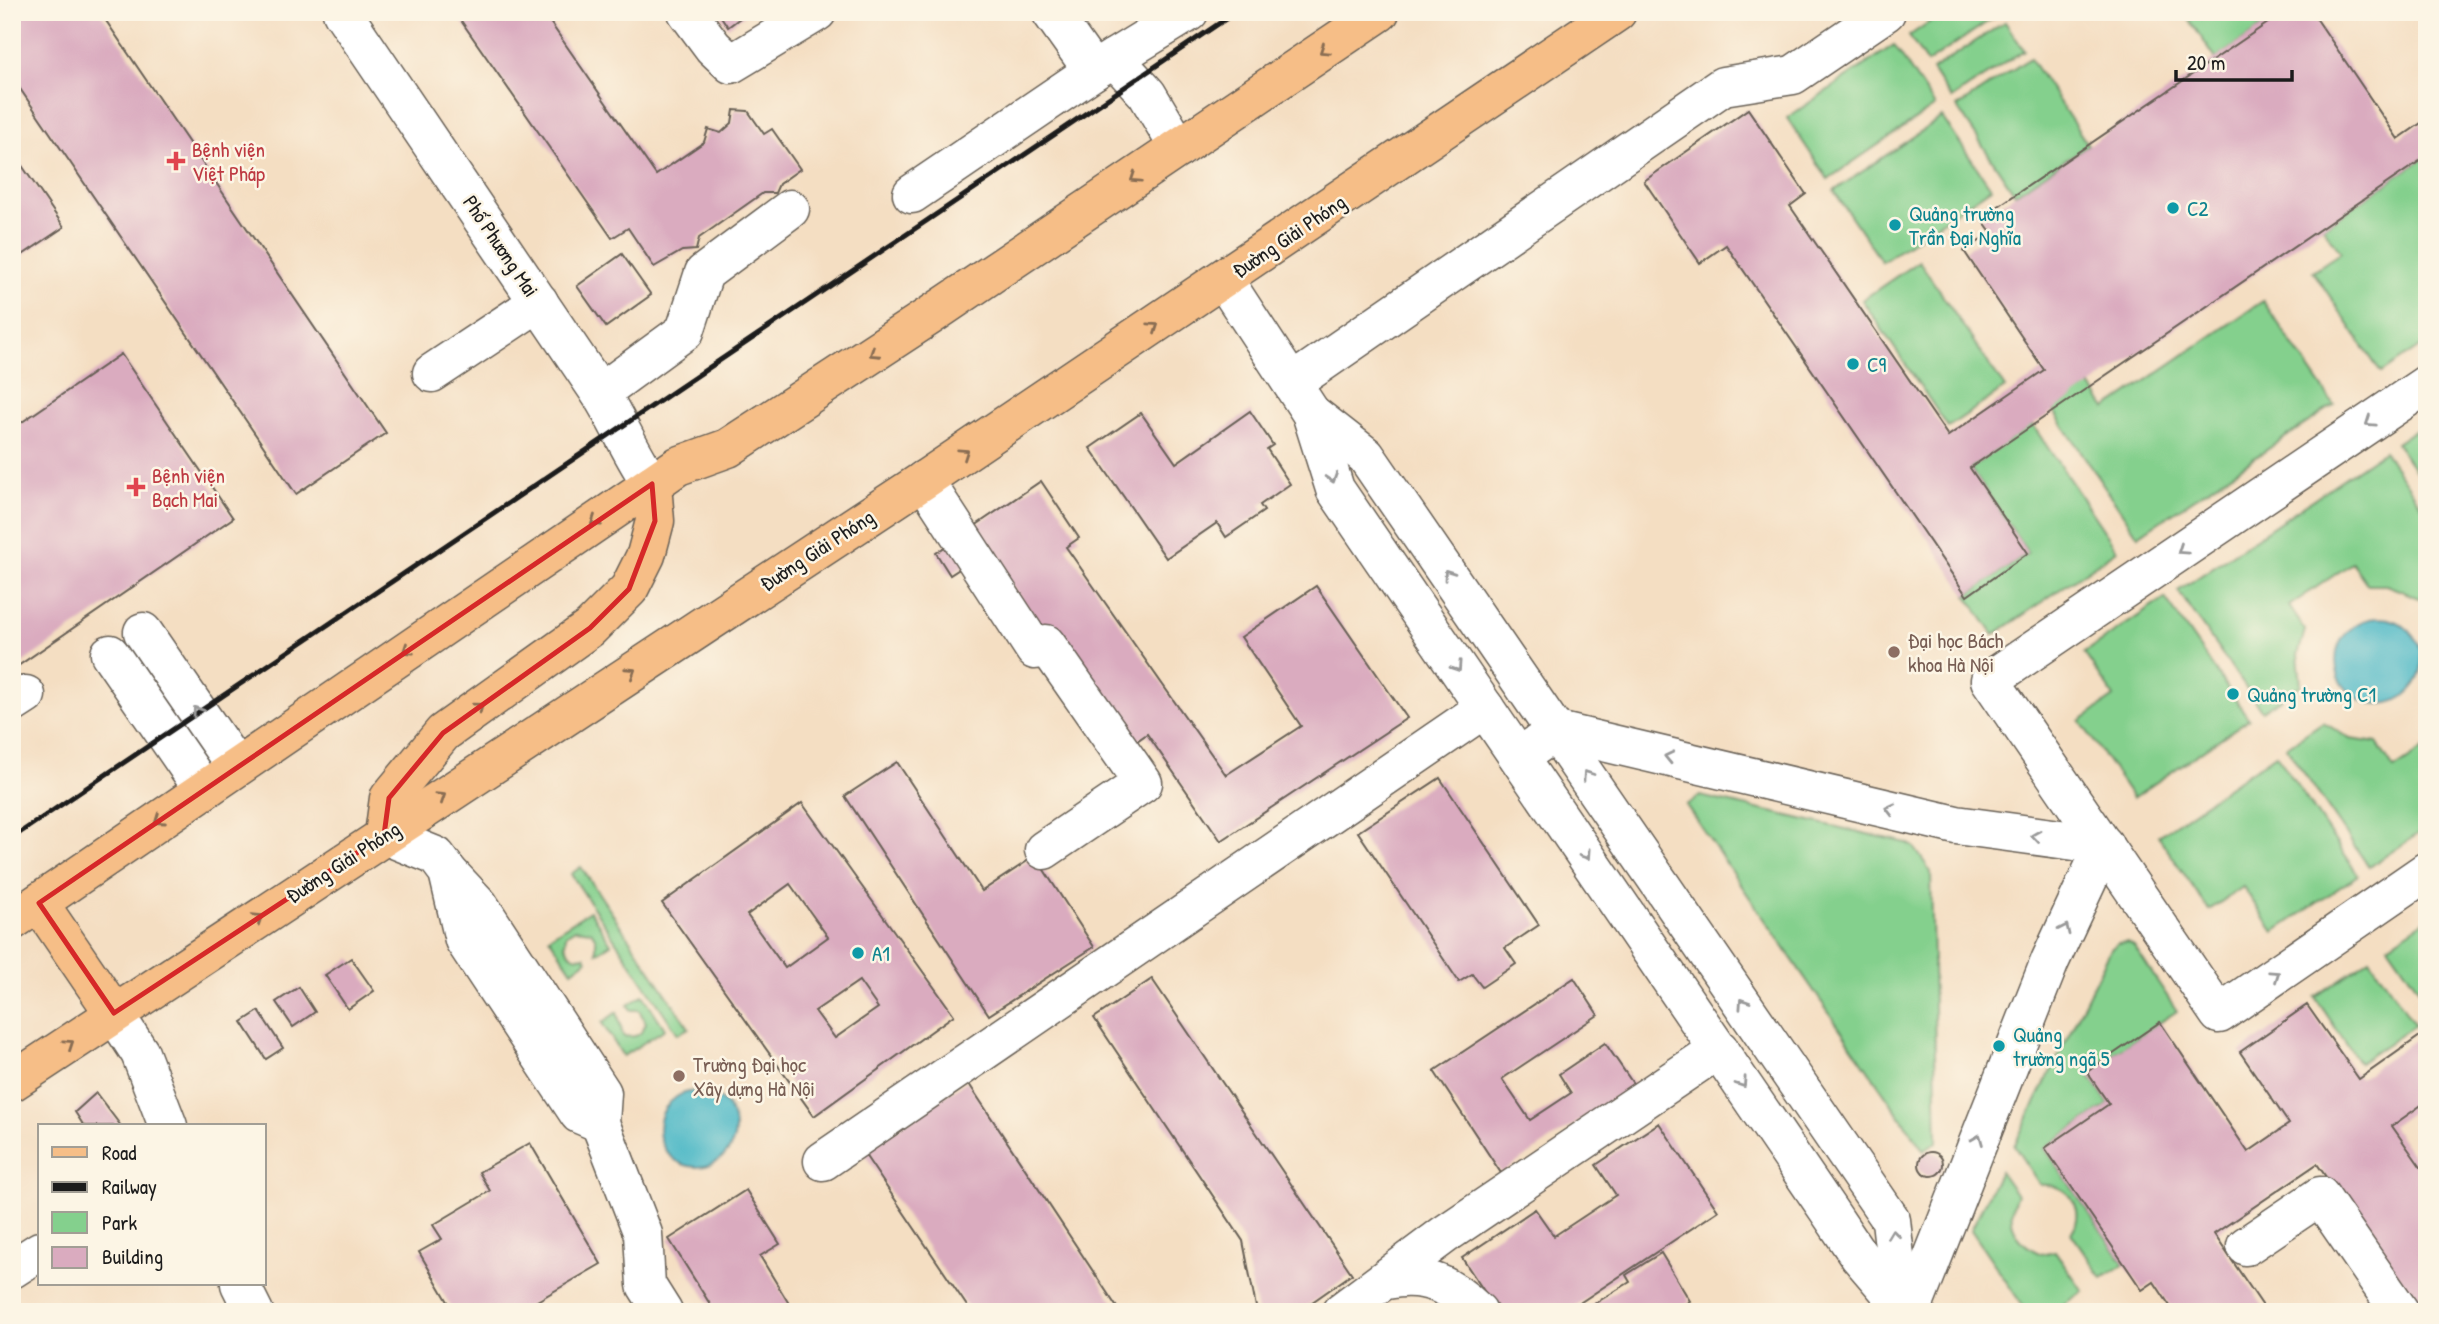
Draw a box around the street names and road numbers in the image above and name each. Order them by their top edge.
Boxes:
street label: Đường Giải Phóng [1227,187,1351,285]
street label: Phố Phương Mai [456,189,546,303]
street label: Đường Giải Phóng [754,502,880,598]
street label: Đường Giải Phóng [280,814,406,910]

